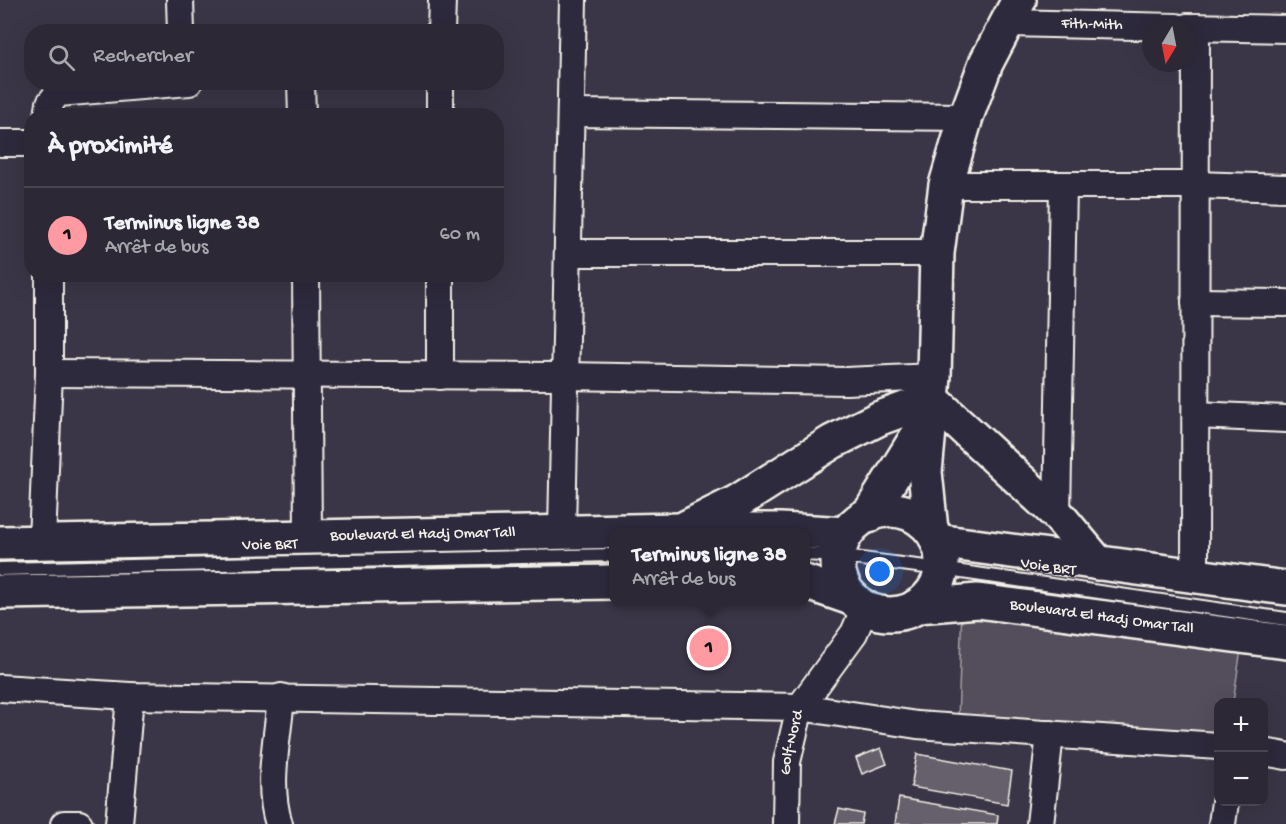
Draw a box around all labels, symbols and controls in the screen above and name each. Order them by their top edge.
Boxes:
street label: Fith-Mith [1060,15,1123,35]
north arrow [1142,18,1196,72]
search box [24,24,504,90]
icon: search [45,41,78,74]
text: Rechercher [93,44,193,70]
text: À proximité [48,132,172,163]
text: Terminus ligne 38 [105,211,260,237]
text: 1 [63,224,72,247]
text: 60 m [440,224,480,247]
text: Arrêt de bus [105,237,208,260]
street label: Boulevard El Hadj Omar Tall [329,524,516,546]
popup [609,528,810,606]
street label: Voie BRT [241,536,299,556]
text: Terminus ligne 38 [632,543,787,569]
street label: Voie BRT [1018,555,1078,581]
your location [865,557,894,586]
text: Arrêt de bus [632,569,735,592]
street label: Boulevard El Hadj Omar Tall [1008,596,1195,639]
pin: 1 [690,626,728,670]
map controls [1214,698,1268,806]
button: + [1214,698,1268,752]
street label: Golf-Nord [777,707,809,775]
button: − [1214,752,1268,806]

